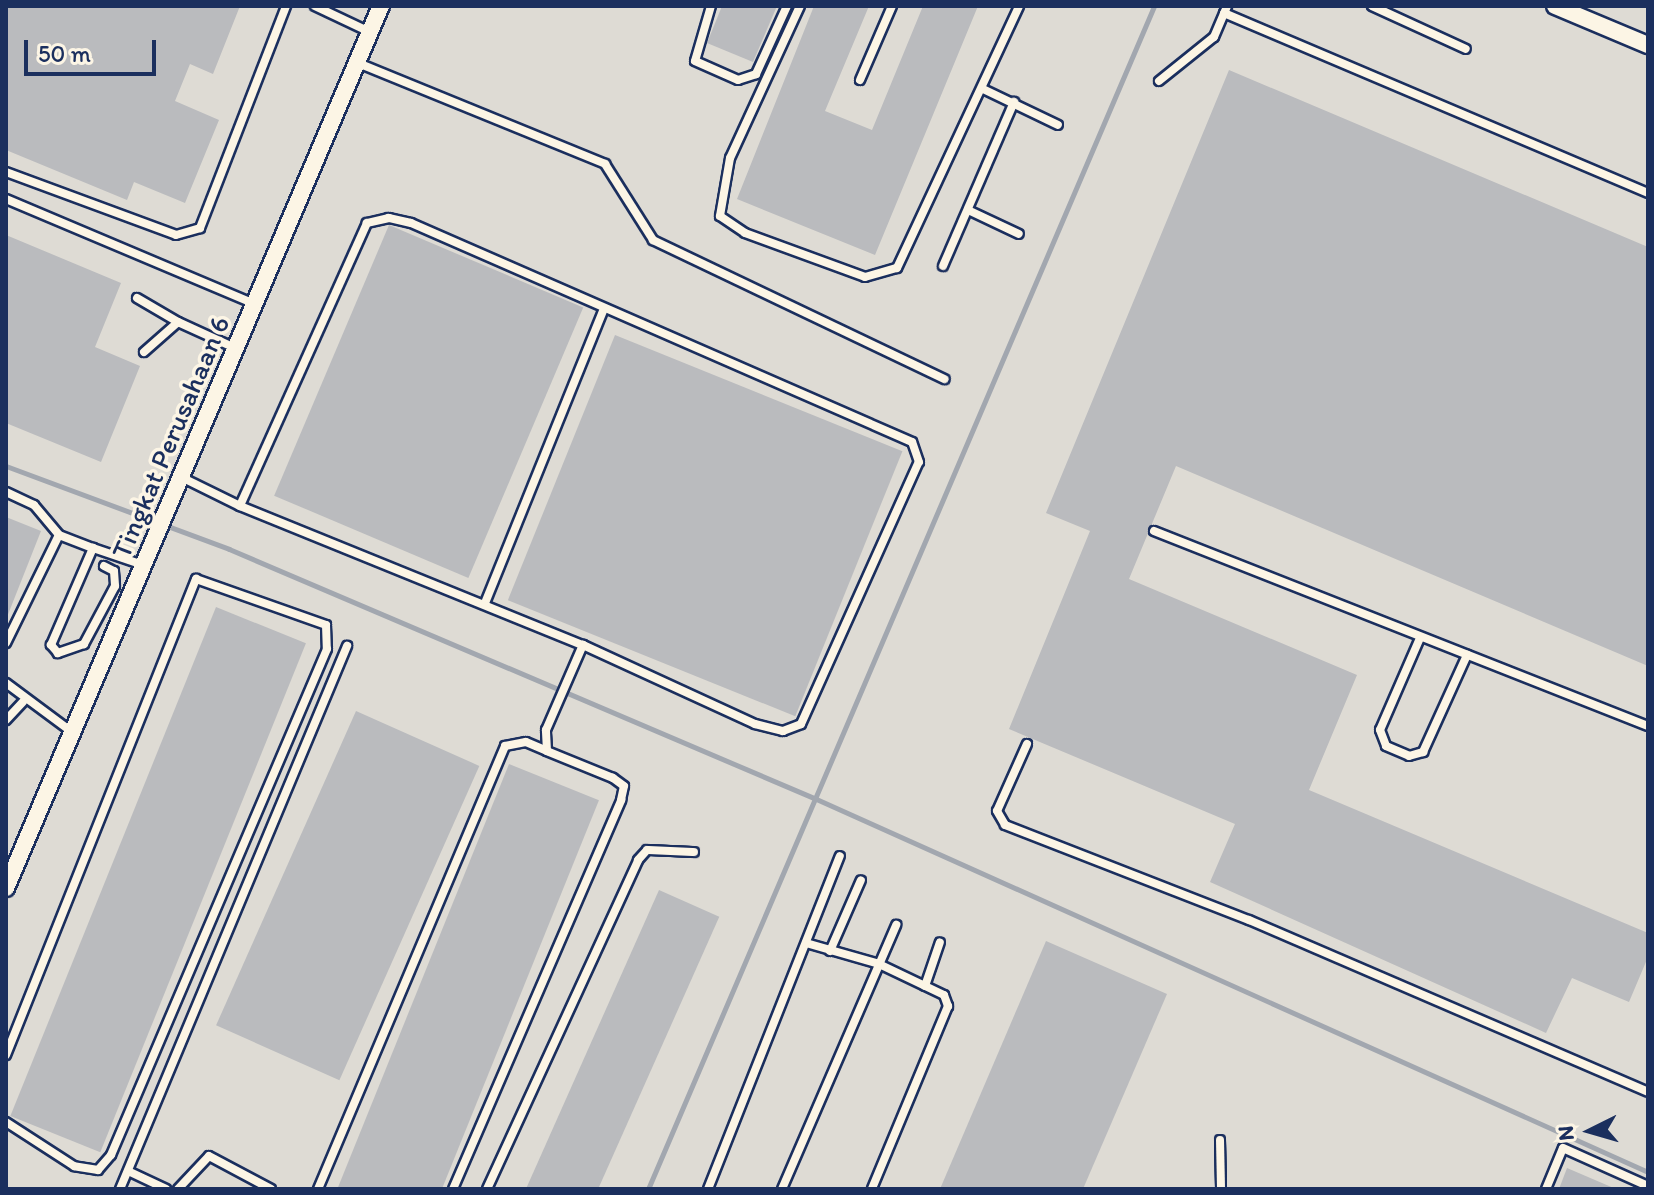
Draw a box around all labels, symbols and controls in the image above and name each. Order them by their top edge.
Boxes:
scale bar [28,24,160,74]
text: 50 m [38,39,91,68]
street label: Tingkat Perusahaan 6 [104,311,236,563]
north arrow [1550,1091,1630,1171]
text: N [1551,1125,1580,1142]

